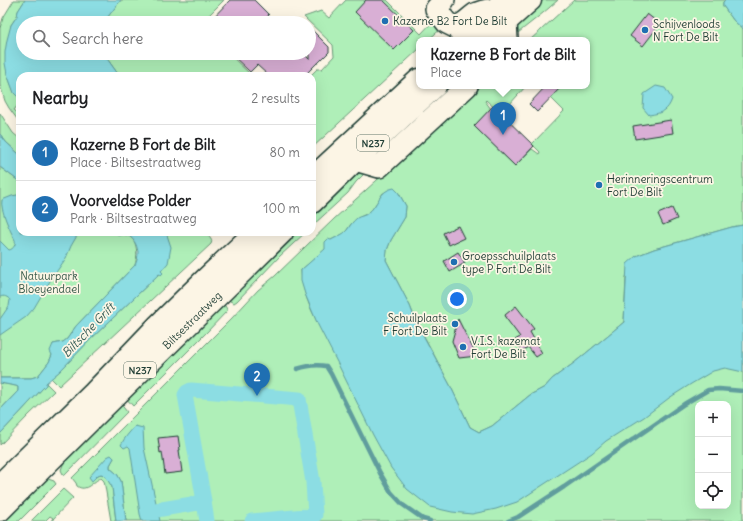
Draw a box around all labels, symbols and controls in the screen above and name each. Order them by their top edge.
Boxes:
place label: Kazerne B2 Fort De Bilt [393,14,507,28]
search box [16,16,316,60]
marker: Kazerne B2 Fort De Bilt [380,16,390,26]
place label: Schijvenloods N Fort De Bilt [653,17,720,44]
marker: Schijvenloods N Fort De Bilt [640,25,650,35]
icon: search [30,27,52,49]
text: Search here [62,29,143,48]
popup [416,37,590,89]
text: Kazerne B Fort de Bilt [430,45,576,64]
text: Place [430,64,462,81]
text: Nearby [32,87,88,109]
text: 2 results [251,90,300,107]
pin: 1 [490,102,516,135]
text: Kazerne B Fort de Bilt [70,135,216,154]
road number: N237 [357,135,389,151]
text: 1 [42,144,48,161]
text: 80 m [269,144,300,161]
text: Place · Biltsestraatweg [70,154,201,171]
place label: Herinneringscentrum Fort De Bilt [607,172,713,199]
marker: Herinneringscentrum Fort De Bilt [594,180,604,190]
text: Voorveldse Polder [70,191,191,210]
text: 2 [41,200,49,217]
text: 100 m [263,200,300,217]
text: Park · Biltsestraatweg [70,210,197,227]
place label: Groepsschuilplaats type P Fort De Bilt [462,249,556,276]
marker: Groepsschuilplaats type P Fort De Bilt [449,257,459,267]
park label: Natuurpark Bloeyendael [18,269,80,296]
street label: Biltsestraatweg [160,288,224,352]
your location [447,289,467,309]
water label: Biltsche Grift [59,298,119,360]
place label: Schuilplaats F Fort De Bilt [383,311,447,338]
marker: Schuilplaats F Fort De Bilt [450,319,460,329]
place label: V.I.S. kazemat Fort De Bilt [471,334,540,361]
marker: V.I.S. kazemat Fort De Bilt [458,342,468,352]
road number: N237 [124,362,156,378]
pin: 2 [244,363,270,396]
map controls [695,401,731,509]
button: + [695,401,731,437]
button: − [695,437,731,473]
button: locate [695,473,731,509]

